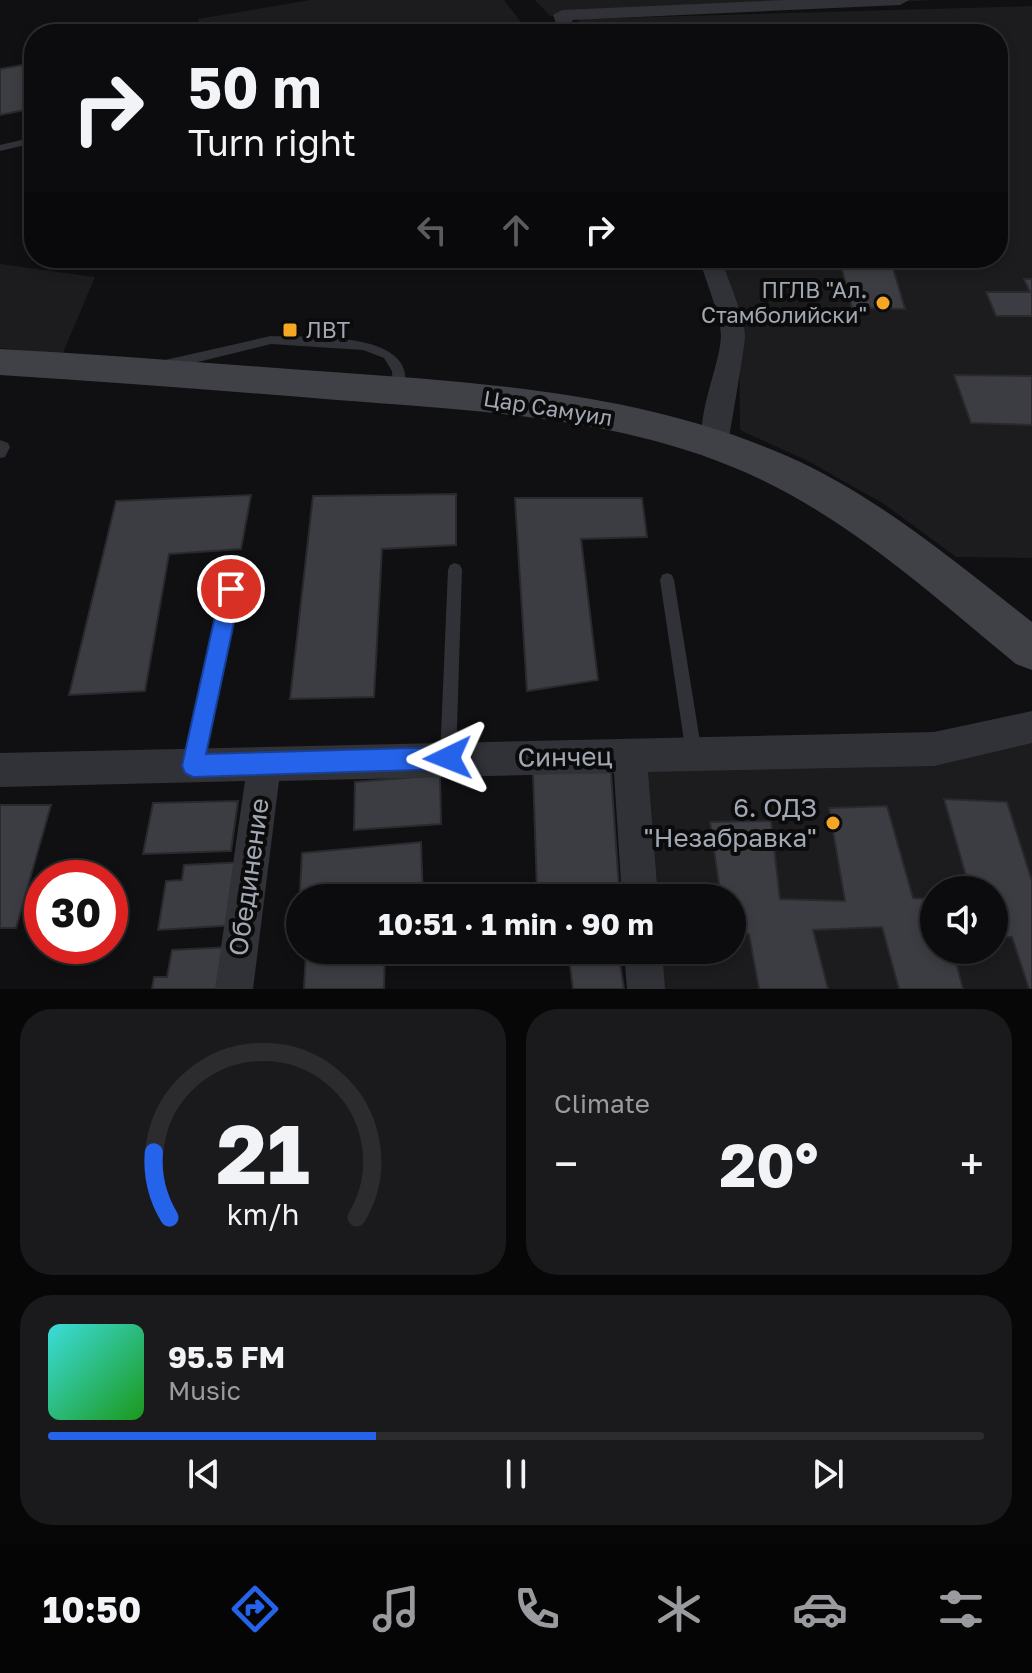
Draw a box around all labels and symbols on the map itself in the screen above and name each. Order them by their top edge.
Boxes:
place label: ПГЛВ "Ал. Стамболийски" [701,276,867,328]
marker: ПГЛВ "Ал. Стамболийски" [874,294,892,312]
place label: ЛВТ [306,316,350,343]
marker: ЛВТ [281,321,299,339]
street label: Цар Самуил [482,384,614,431]
pin [197,555,265,623]
position arrow [406,716,490,800]
street label: Синчец [517,740,613,773]
place label: 6. ОДЗ "Незабравка" [644,792,817,853]
street label: Обединение [222,796,275,958]
marker: 6. ОДЗ "Незабравка" [824,814,842,832]
speed limit sign: 30 [24,860,128,964]

